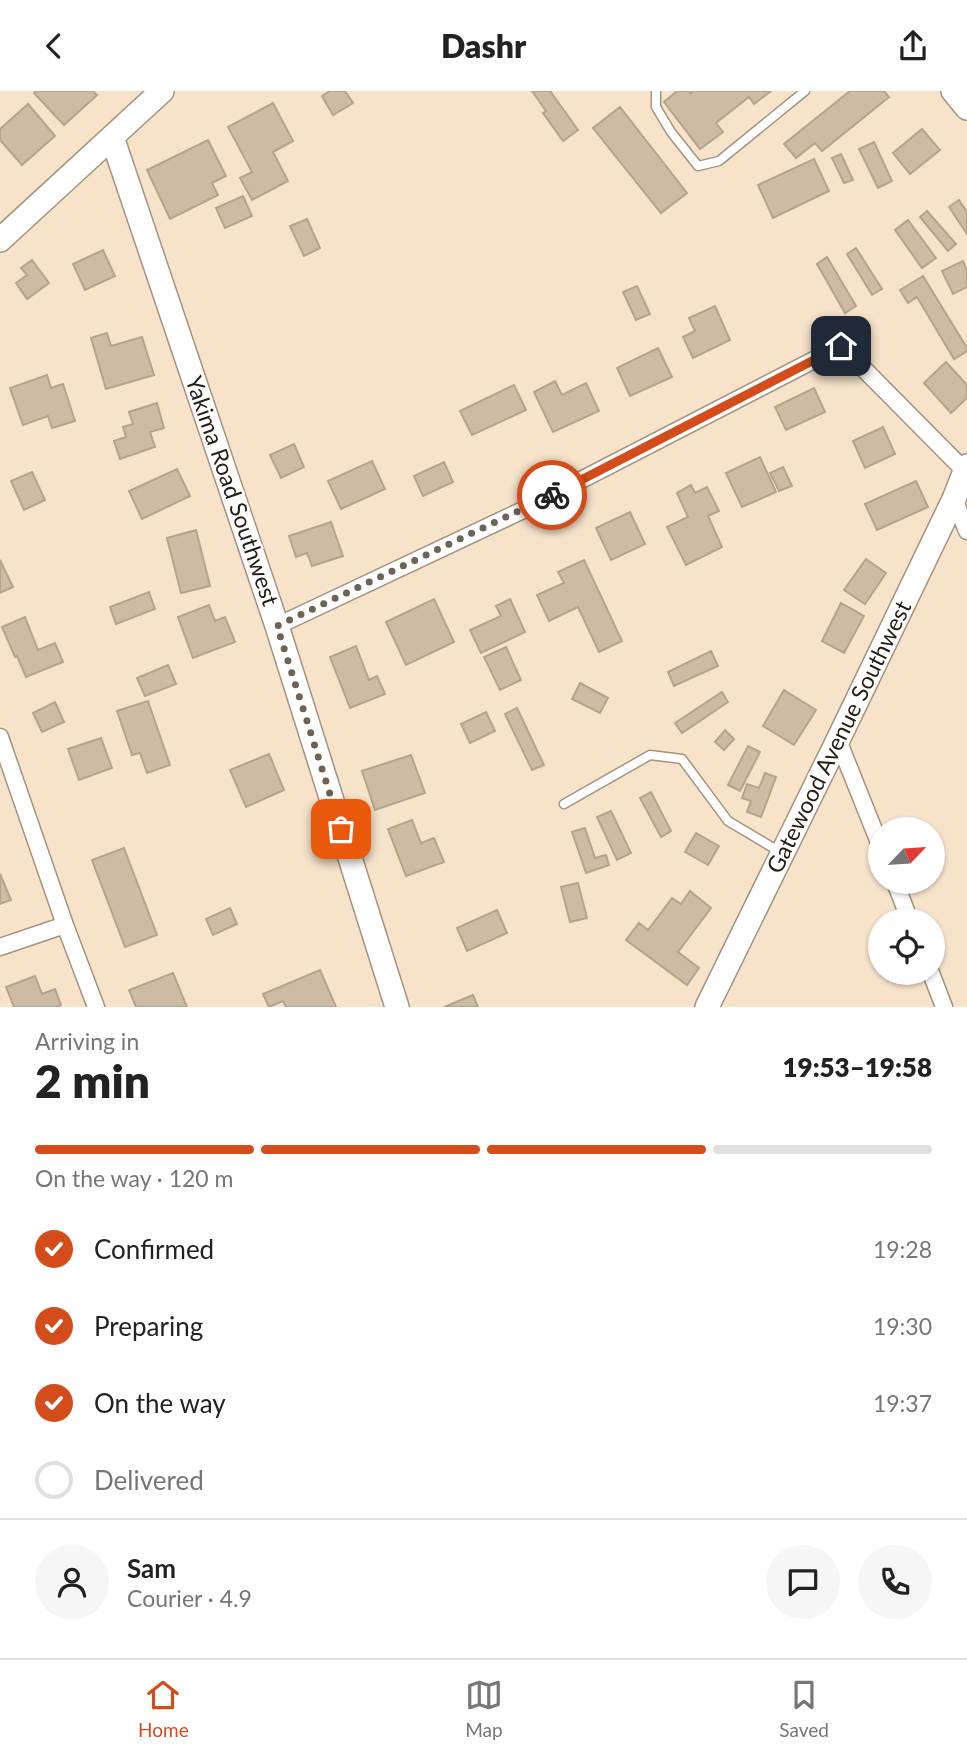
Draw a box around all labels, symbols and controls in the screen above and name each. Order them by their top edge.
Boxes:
text: Dashr [441,26,526,65]
icon: back [35,27,73,65]
icon: share [894,27,932,65]
pin [811,316,871,376]
icon: home [822,327,860,365]
street label: Yakima Road Southwest [180,372,286,610]
courier [517,460,587,530]
icon: bike [533,476,571,514]
street label: Gatewood Avenue Southwest [760,595,917,877]
pin [311,799,371,859]
icon: bag [322,810,360,848]
north arrow [868,817,945,894]
map controls [868,817,945,985]
button: locate [868,908,945,985]
text: Arriving in [35,1027,139,1055]
text: 19:53–19:58 [782,1051,932,1083]
text: 2 min [35,1053,150,1108]
text: On the way · 120 m [35,1164,234,1192]
icon: check [35,1230,73,1268]
text: Confirmed [94,1233,214,1265]
text: 19:28 [873,1235,932,1263]
icon: check [35,1307,73,1345]
text: Preparing [94,1310,203,1342]
text: 19:30 [873,1312,932,1340]
icon: check [35,1384,73,1422]
text: On the way [94,1387,226,1419]
text: 19:37 [873,1389,932,1417]
text: Delivered [94,1464,204,1496]
button: person [35,1545,109,1619]
button: chat [766,1545,840,1619]
button: phone [858,1545,932,1619]
text: Sam [127,1552,176,1584]
text: Courier · 4.9 [127,1584,252,1612]
tab: Home [138,1676,189,1741]
tab: Map [465,1676,503,1741]
tab: Saved [779,1676,829,1741]

